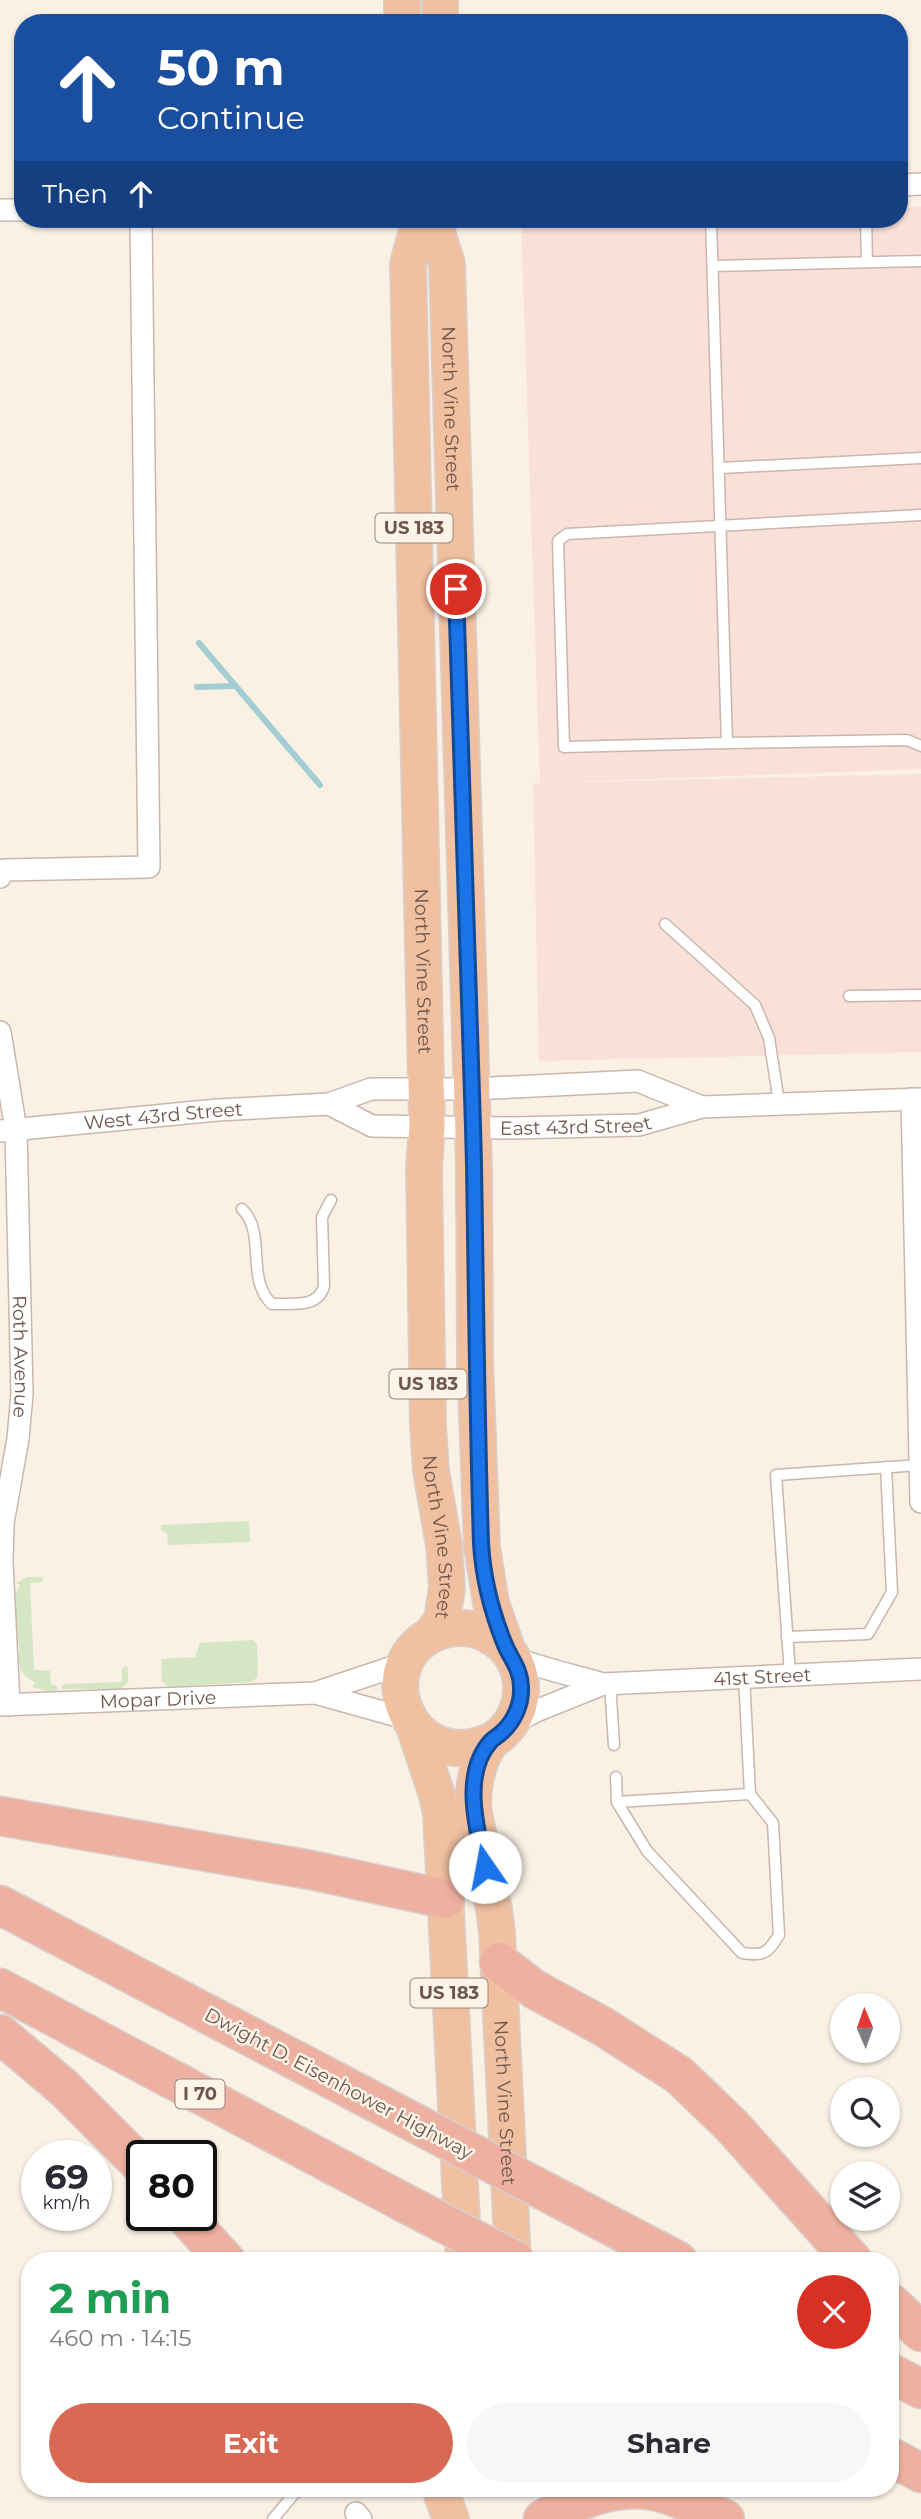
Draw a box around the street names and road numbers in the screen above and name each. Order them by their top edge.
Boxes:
street label: North Vine Street [437,326,465,492]
road number: US 183 [376,514,452,542]
street label: North Vine Street [410,888,436,1055]
street label: West 43rd Street [83,1098,244,1135]
street label: East 43rd Street [500,1111,655,1140]
street label: Roth Avenue [8,1295,33,1419]
road number: US 183 [390,1370,466,1399]
street label: North Vine Street [418,1454,458,1621]
street label: 41st Street [713,1663,812,1691]
street label: Mopar Drive [99,1686,217,1713]
road number: US 183 [410,1979,488,2008]
street label: Dwight D. Eisenhower Highway [201,2003,477,2164]
street label: North Vine Street [489,2019,520,2186]
road number: I 70 [176,2080,224,2108]

